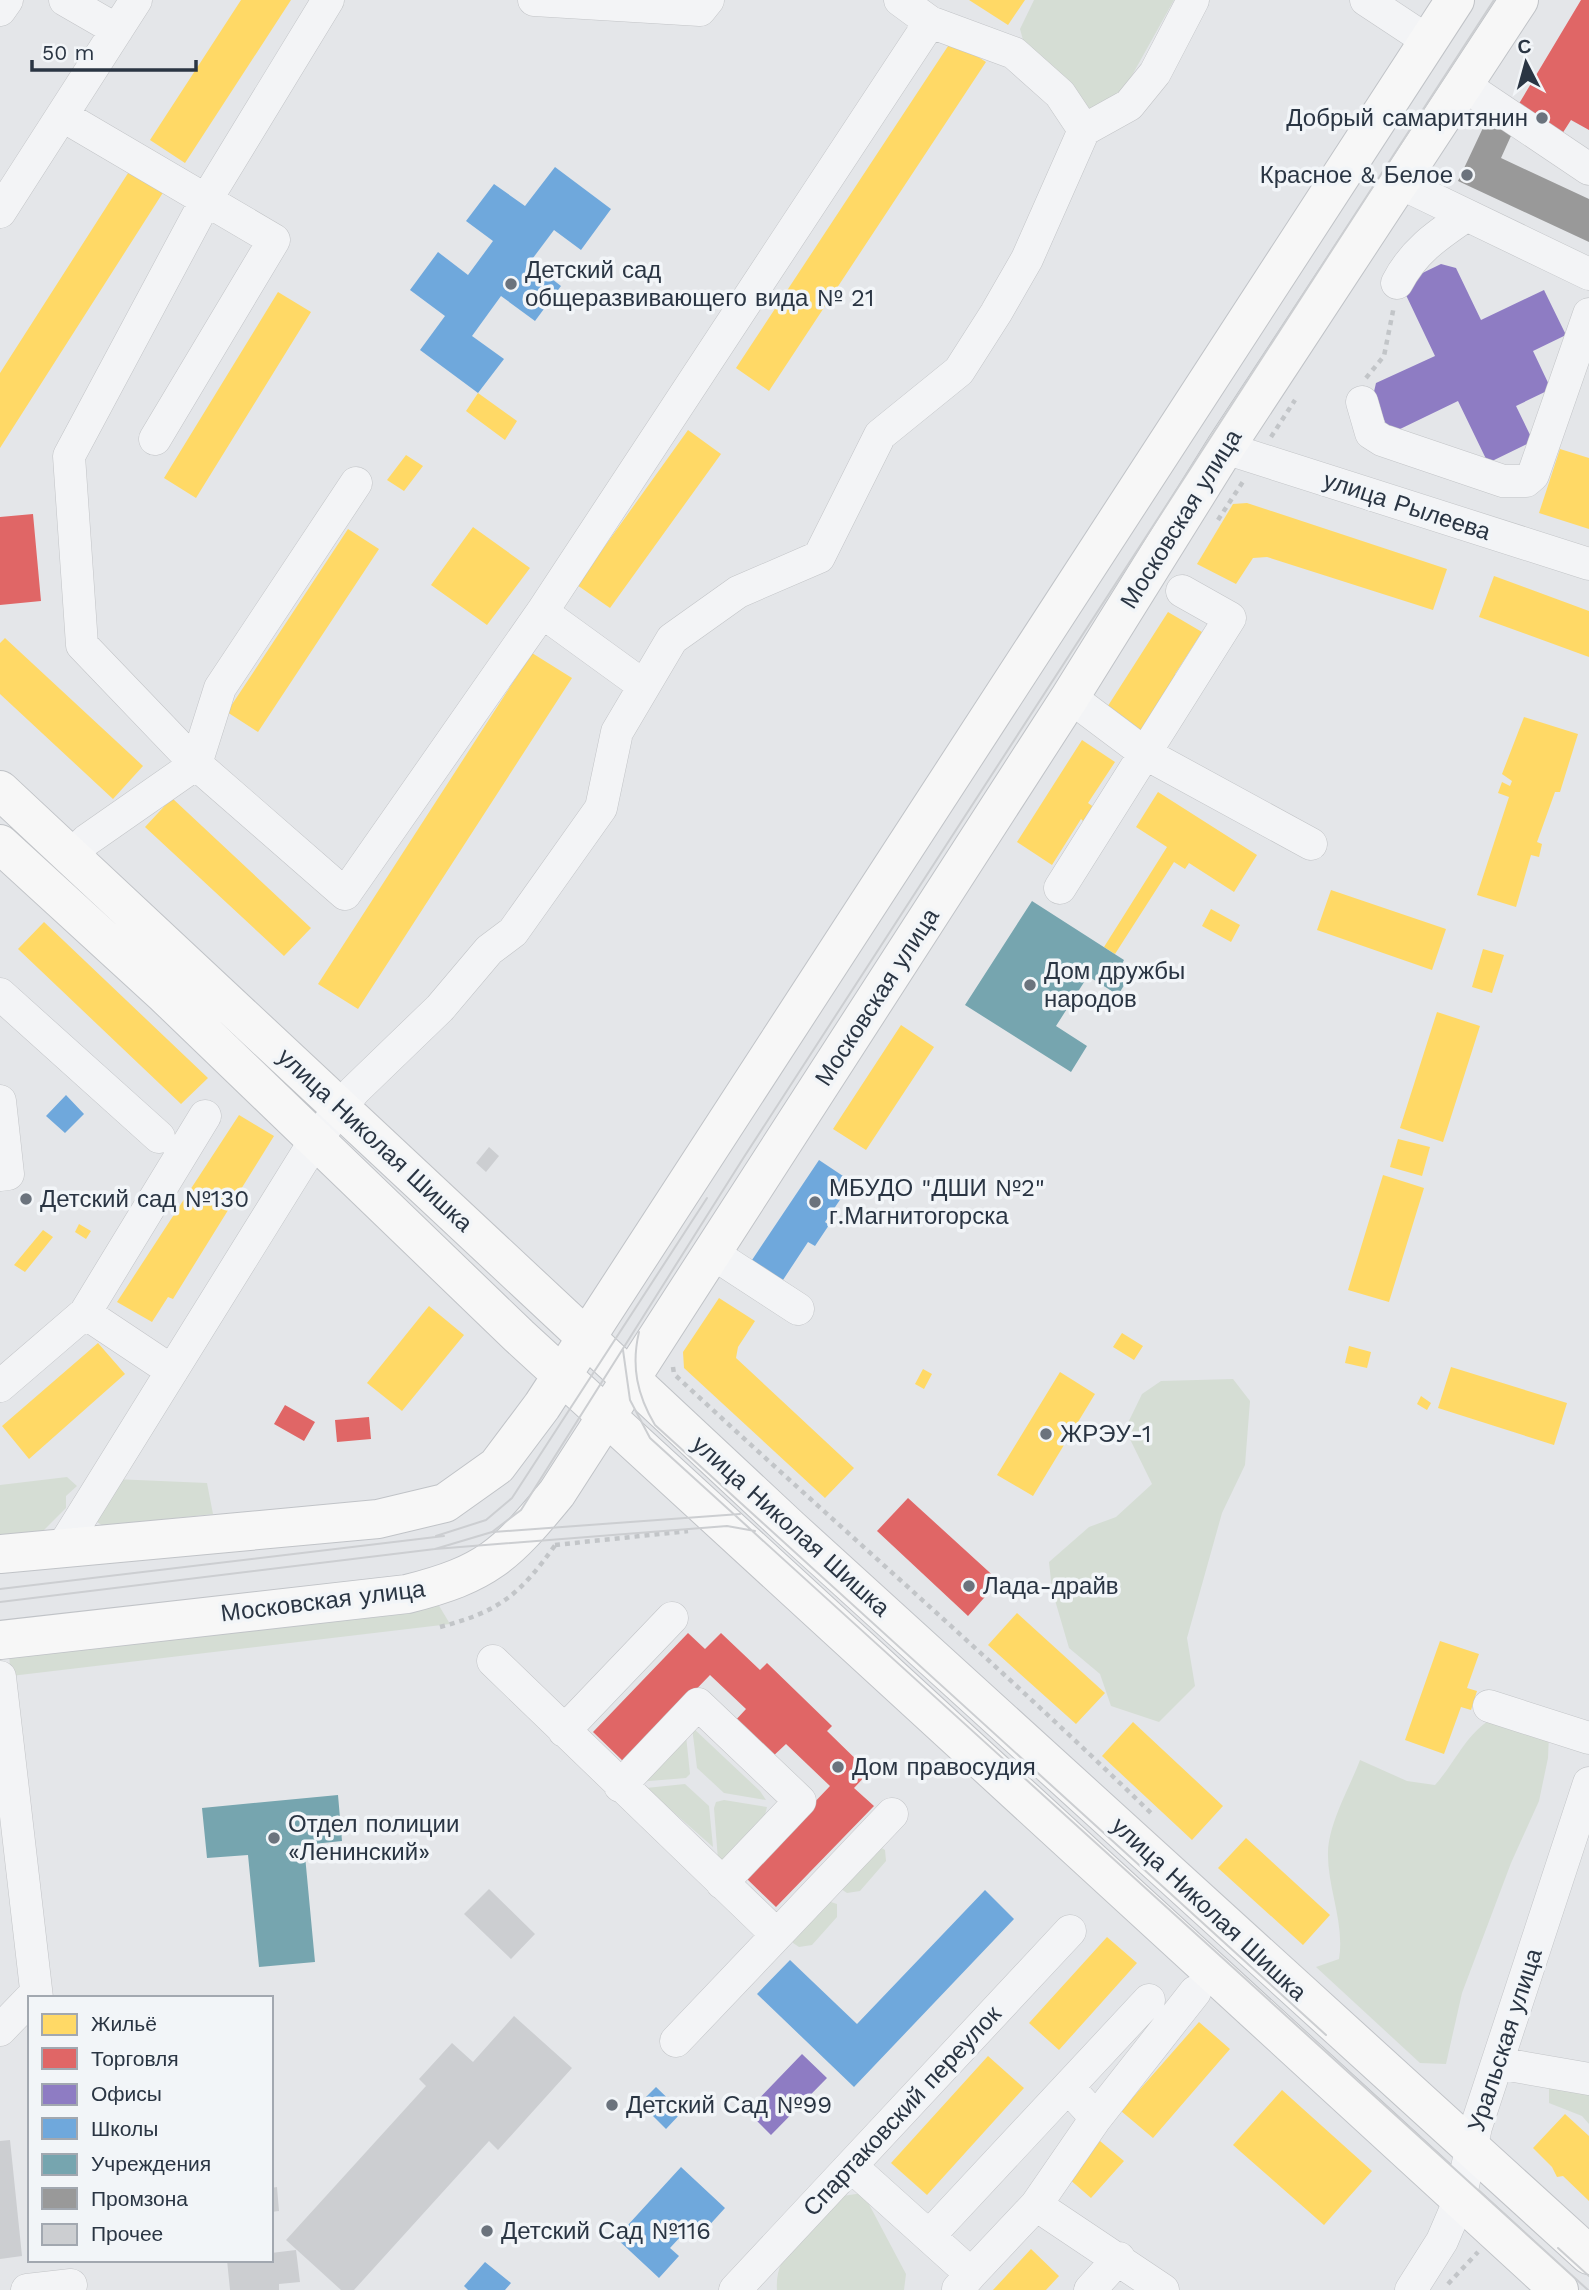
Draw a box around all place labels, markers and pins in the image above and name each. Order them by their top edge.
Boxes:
place label: Добрый самаритянин [1286,104,1528,132]
marker: Добрый самаритянин [1534,110,1550,126]
place label: Красное & Белое [1260,161,1453,189]
marker: Красное & Белое [1459,167,1475,183]
place label: Детский сад общеразвивающего вида № 21 [525,256,874,312]
marker: Детский сад общеразвивающего вида № 21 [503,276,519,292]
place label: Дом дружбы народов [1044,957,1185,1013]
marker: Дом дружбы народов [1022,977,1038,993]
place label: МБУДО "ДШИ №2" г.Магнитогорска [829,1174,1045,1230]
place label: Детский сад №130 [40,1185,249,1213]
marker: Детский сад №130 [18,1191,34,1207]
marker: МБУДО "ДШИ №2" г.Магнитогорска [807,1194,823,1210]
place label: ЖРЭУ-1 [1060,1420,1151,1448]
marker: ЖРЭУ-1 [1038,1426,1054,1442]
place label: Лада-драйв [983,1572,1119,1600]
marker: Лада-драйв [961,1578,977,1594]
place label: Дом правосудия [852,1753,1036,1781]
marker: Дом правосудия [830,1759,846,1775]
place label: Отдел полиции «Ленинский» [288,1810,459,1866]
marker: Отдел полиции «Ленинский» [266,1830,282,1846]
place label: Детский Сад №99 [626,2091,832,2119]
marker: Детский Сад №99 [604,2097,620,2113]
place label: Детский Сад №116 [501,2217,711,2245]
marker: Детский Сад №116 [479,2223,495,2239]

